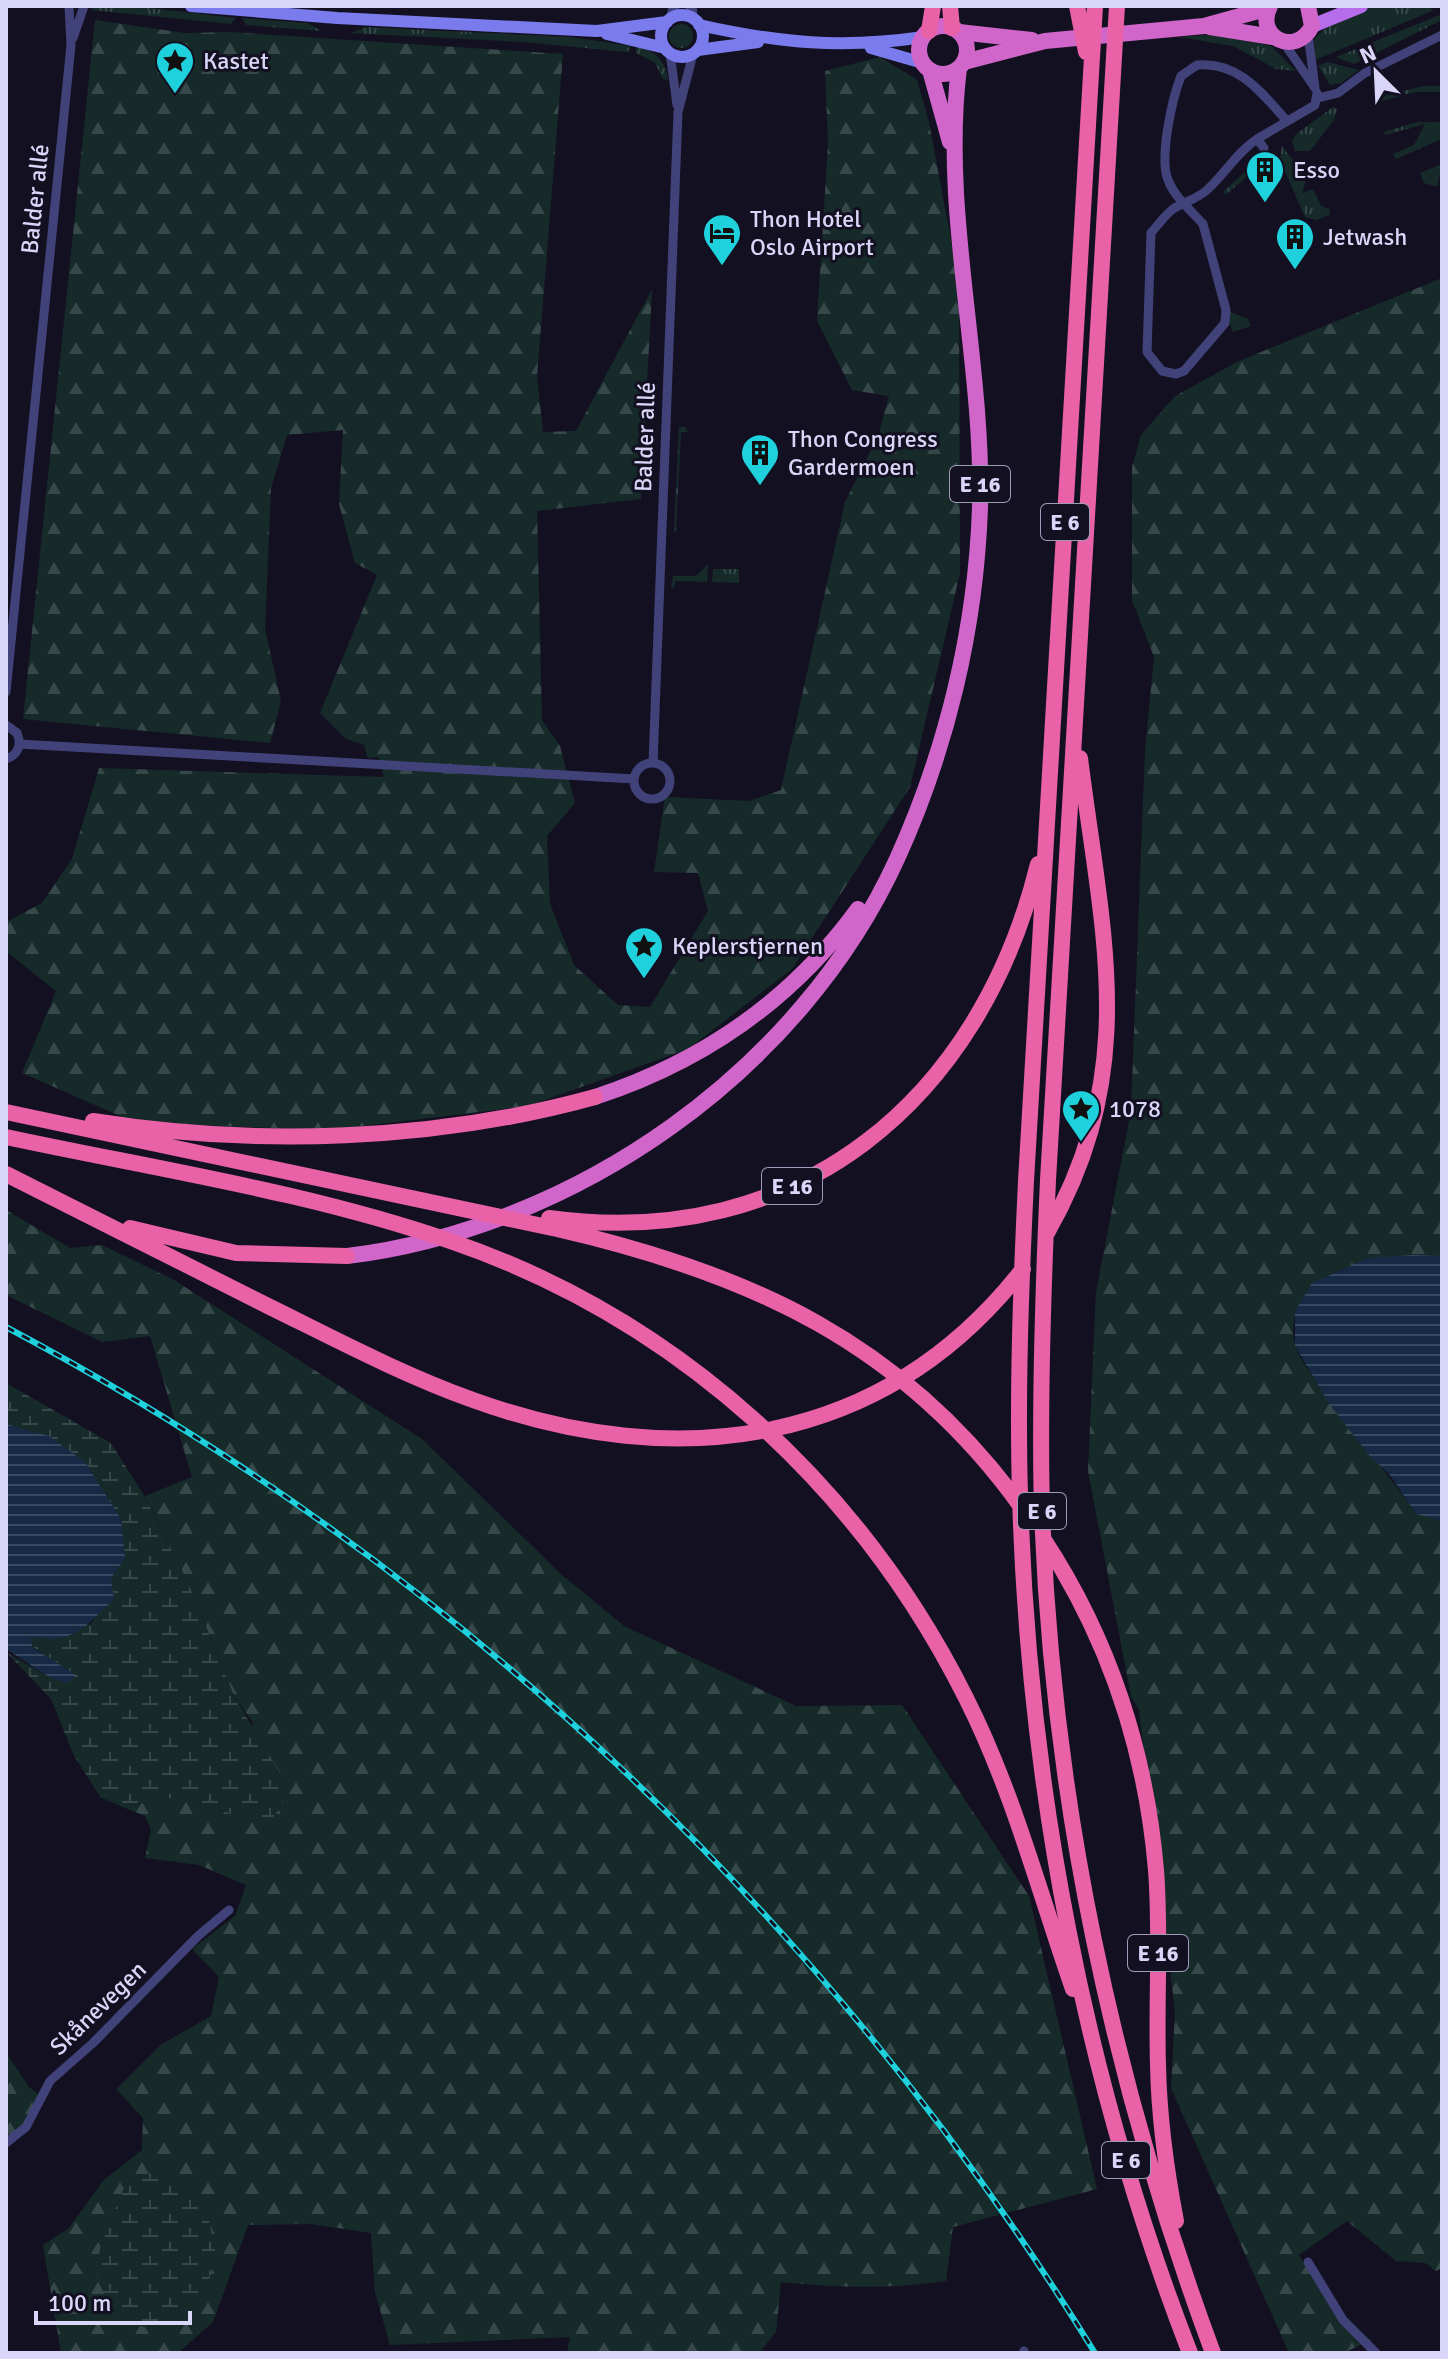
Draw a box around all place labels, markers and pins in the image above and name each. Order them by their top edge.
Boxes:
place icon: Kastet [154,40,196,95]
place label: Kastet [203,46,269,76]
building icon: Esso [1244,149,1286,204]
place label: Esso [1293,155,1340,185]
place label: Thon Hotel Oslo Airport [750,204,874,262]
hotel icon: Thon Hotel Oslo Airport [701,212,743,267]
building icon: Jetwash [1274,216,1316,271]
place label: Jetwash [1323,222,1407,252]
place label: Thon Congress Gardermoen [788,424,938,482]
building icon: Thon Congress Gardermoen [739,432,781,487]
place icon: Keplerstjernen [623,925,665,980]
place label: Keplerstjernen [672,931,823,961]
place icon: 1078 [1060,1088,1102,1143]
place label: 1078 [1109,1094,1161,1124]

